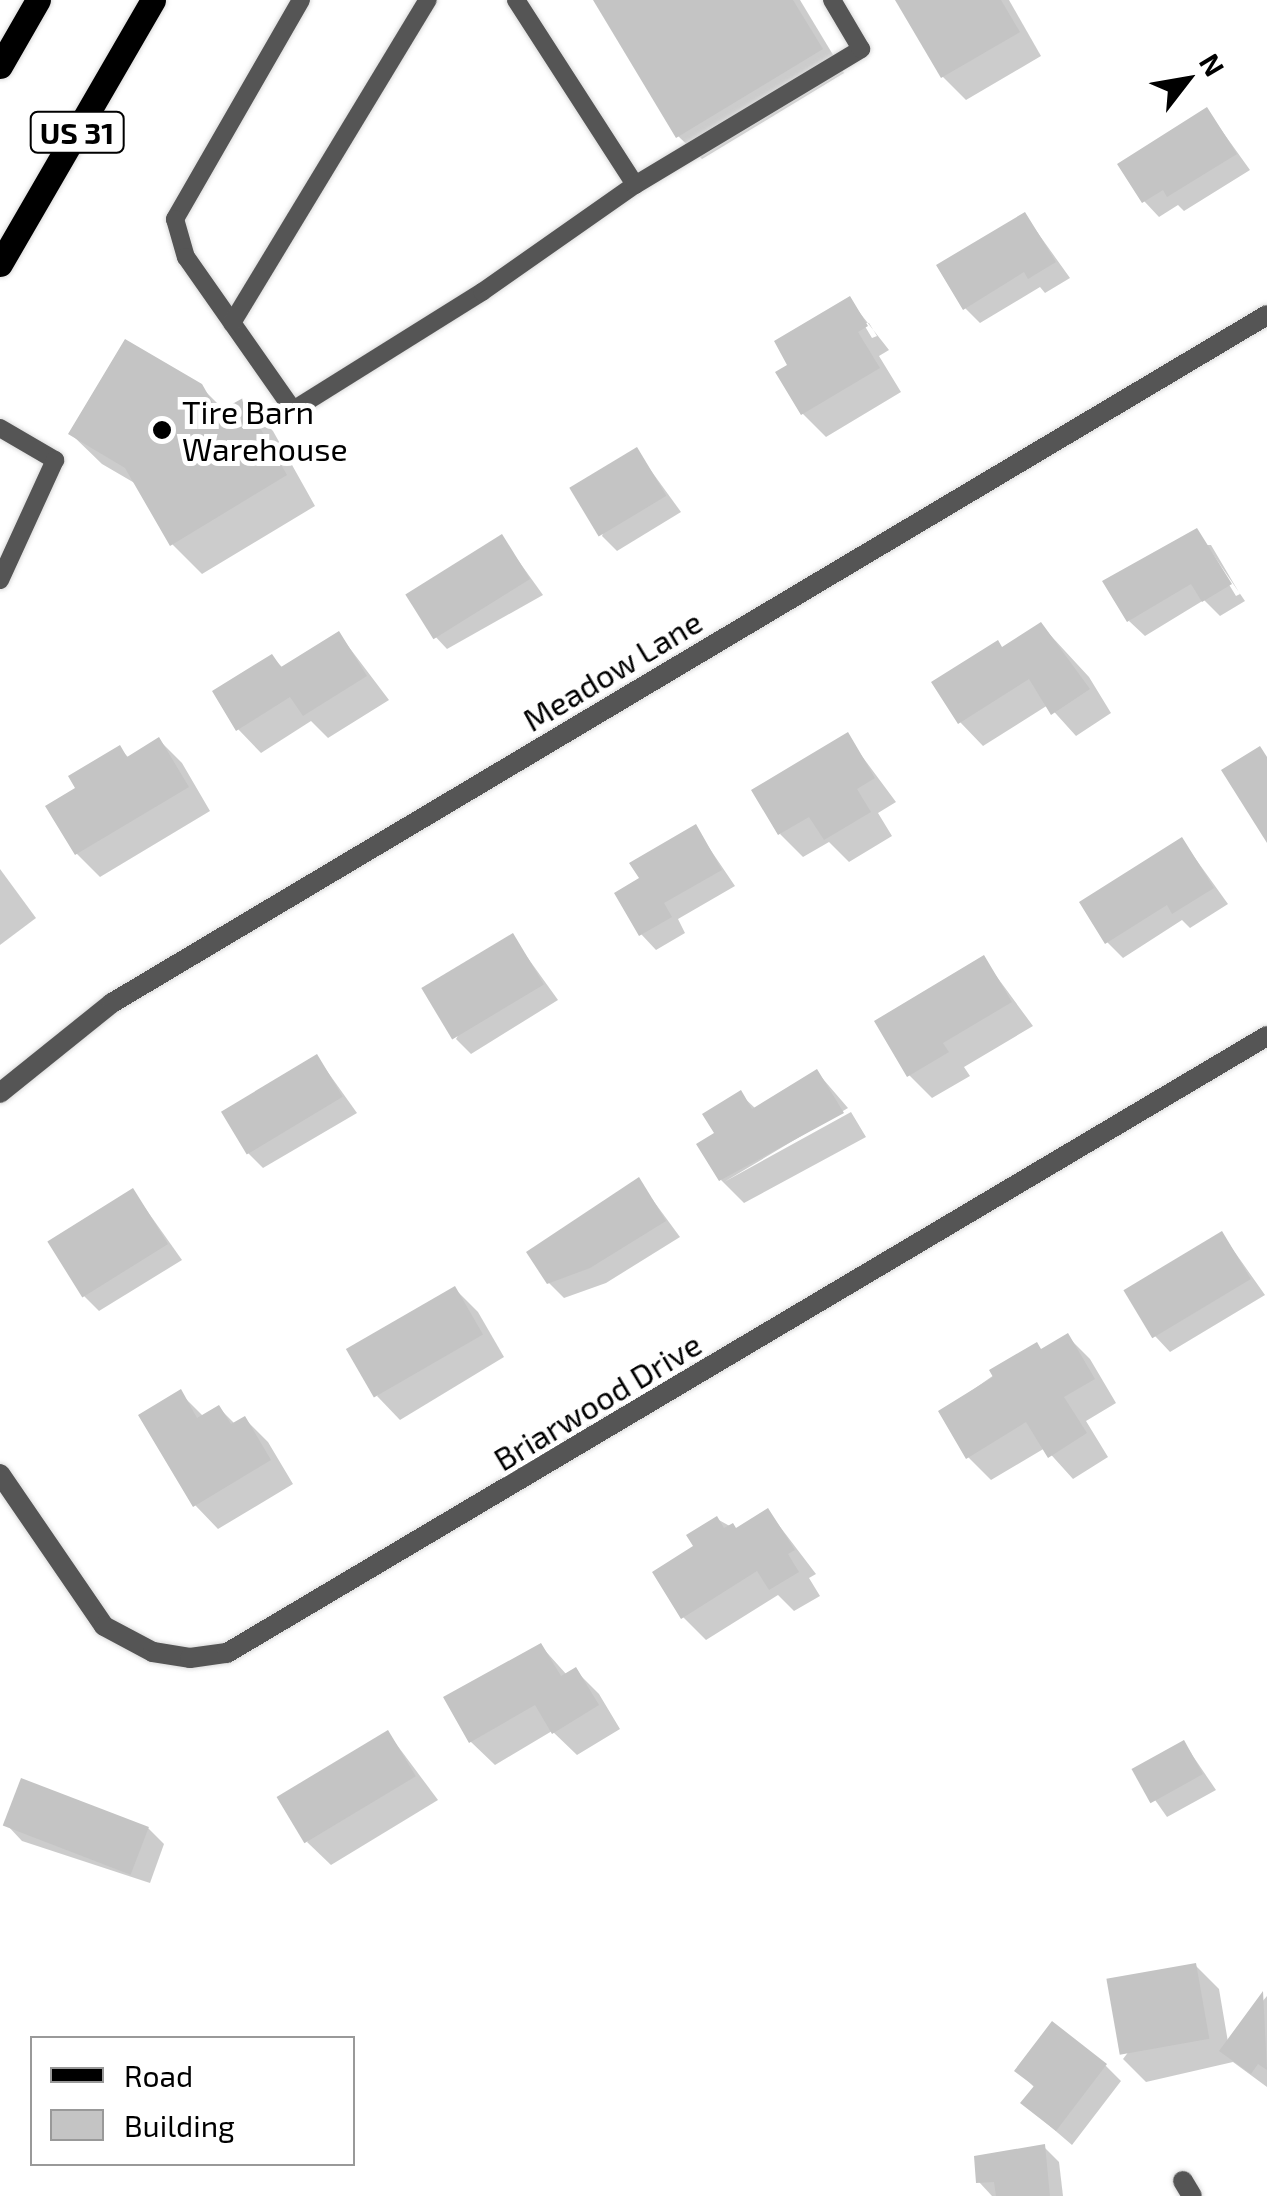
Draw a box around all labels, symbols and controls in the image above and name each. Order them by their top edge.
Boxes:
north arrow [1137,30,1237,130]
text: N [1193,47,1232,82]
road number: US 31 [30,107,124,157]
place label: Tire Barn Warehouse [182,393,348,468]
marker: Tire Barn Warehouse [151,419,173,441]
street label: Meadow Lane [515,601,709,739]
street label: Briarwood Drive [486,1324,708,1478]
legend [30,2036,355,2166]
text: Road [124,2057,193,2093]
text: Building [124,2107,235,2143]

